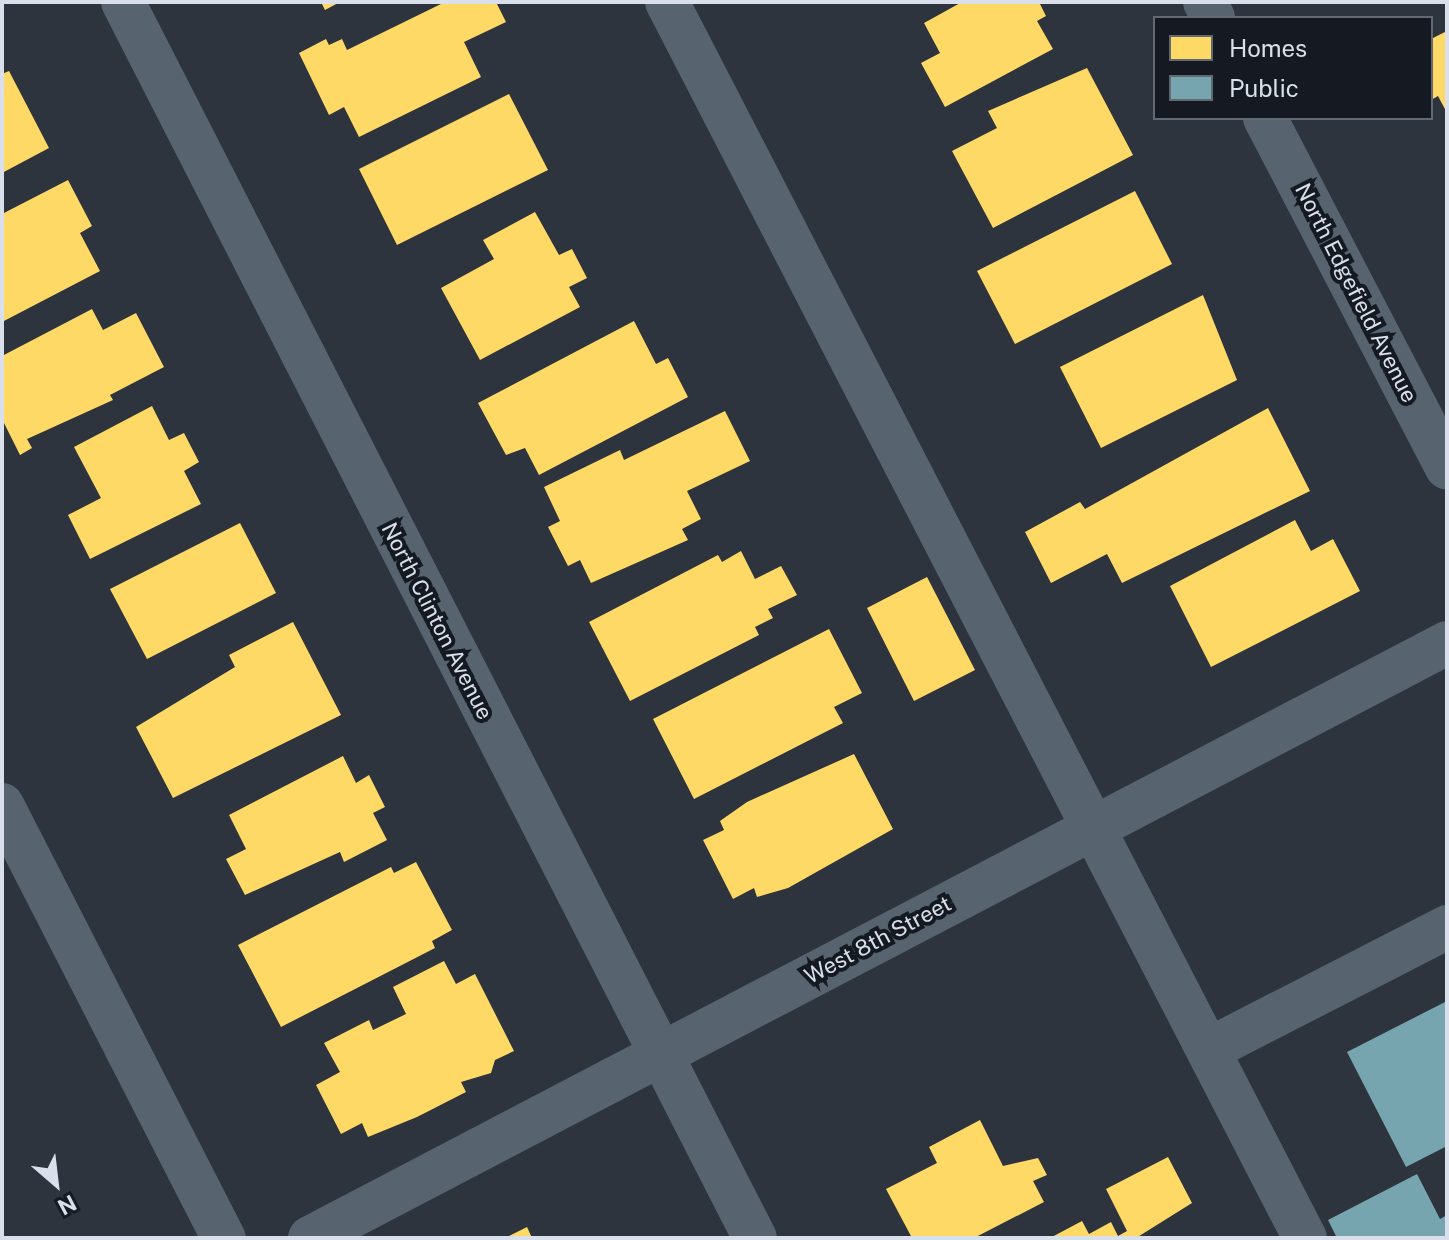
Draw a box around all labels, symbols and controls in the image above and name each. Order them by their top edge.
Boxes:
legend [1153,16,1433,120]
text: Homes [1229,34,1307,62]
text: Public [1229,74,1299,102]
street label: North Edgefield Avenue [1289,179,1423,407]
street label: North Clinton Avenue [376,518,498,724]
street label: West 8th Street [800,890,956,990]
north arrow [16,1144,96,1224]
text: N [54,1190,81,1221]

